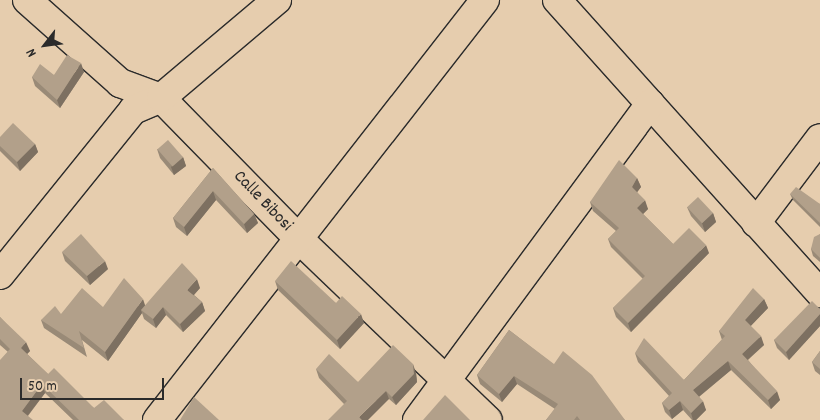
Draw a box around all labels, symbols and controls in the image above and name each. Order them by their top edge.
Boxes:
north arrow [20,20,70,70]
text: N [22,45,42,61]
street label: Calle Bibosi [228,167,296,237]
scale bar [22,368,166,400]
text: 50 m [28,376,57,398]

